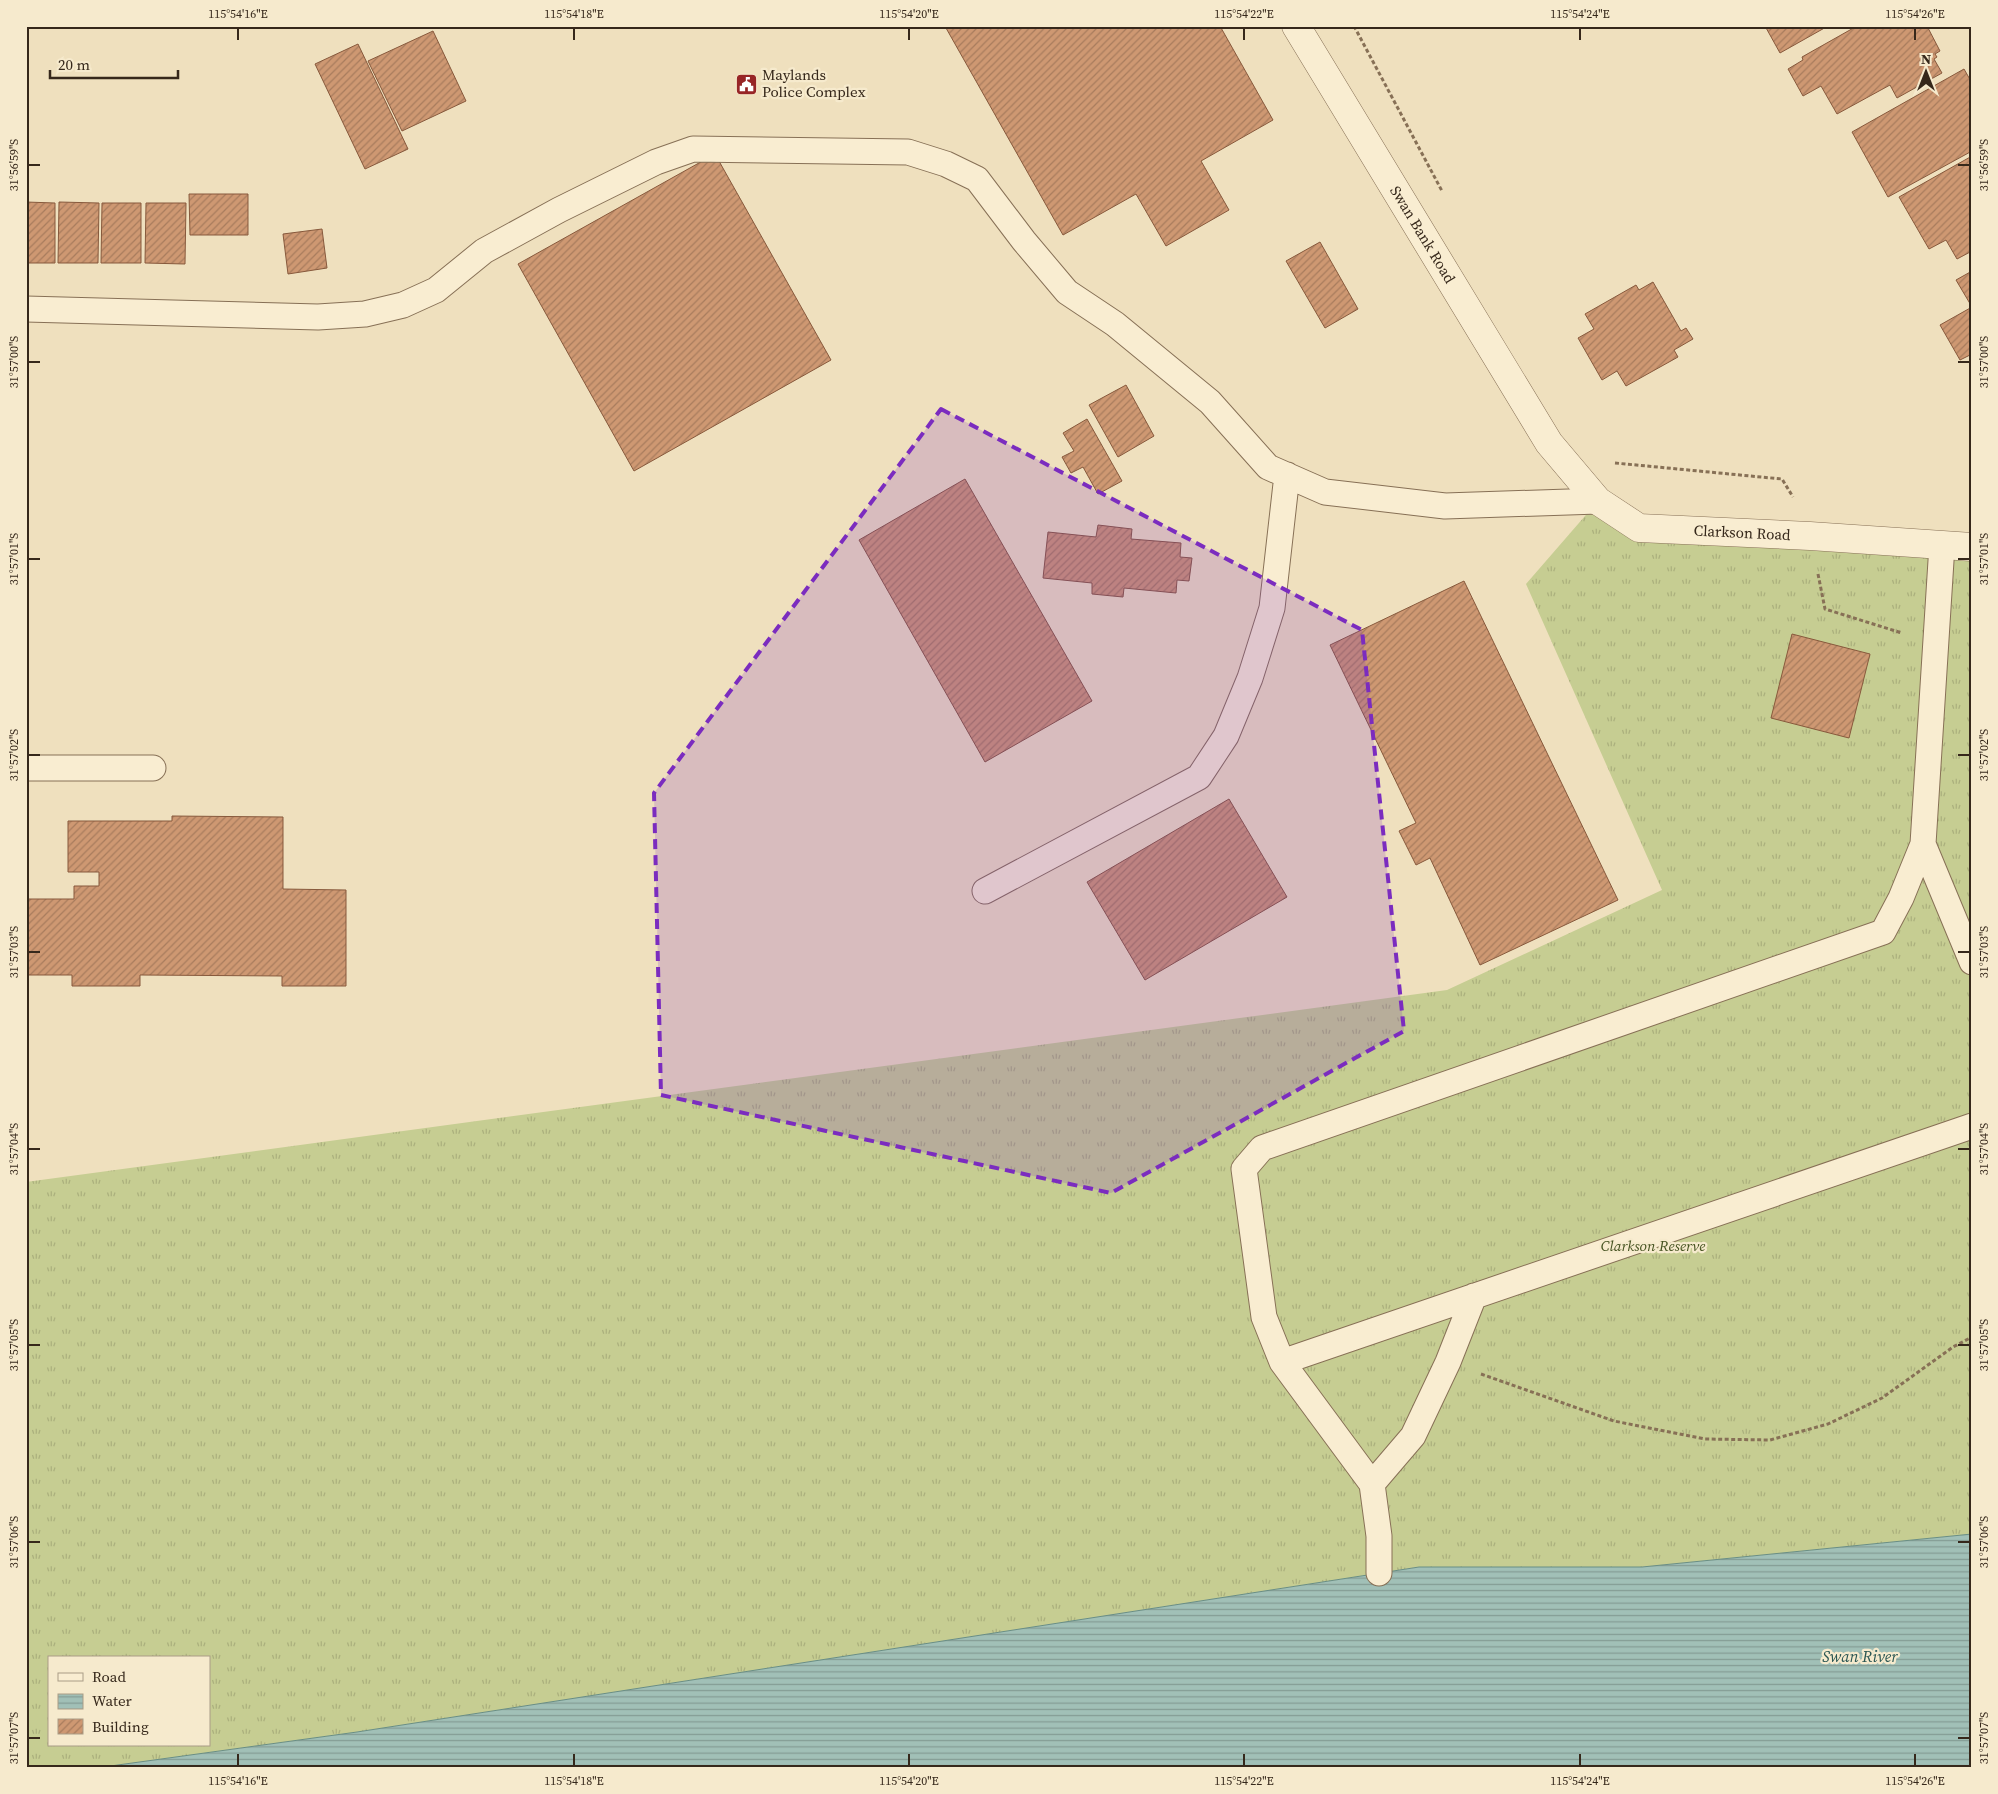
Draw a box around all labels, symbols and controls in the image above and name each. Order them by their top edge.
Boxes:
text: 115°54'16"E [208,6,268,22]
text: 115°54'18"E [544,6,604,22]
text: 115°54'20"E [879,6,939,22]
text: 115°54'22"E [1214,6,1274,22]
text: 115°54'24"E [1550,6,1610,22]
text: 115°54'26"E [1885,6,1945,22]
scale bar [50,48,178,80]
north arrow [1900,48,1950,98]
text: N [1921,49,1931,69]
text: 20 m [58,54,90,75]
place label: Maylands Police Complex [762,64,866,102]
public building icon: Maylands Police Complex [734,72,758,96]
text: 31°56'59"S [6,139,22,191]
text: 31°56'59"S [1976,139,1992,191]
street label: Swan Bank Road [1385,182,1461,287]
text: 31°57'00"S [6,336,22,388]
text: 31°57'00"S [1976,336,1992,388]
street label: Clarkson Road [1693,520,1792,545]
text: 31°57'01"S [6,533,22,585]
text: 31°57'01"S [1976,533,1992,585]
text: 31°57'02"S [6,729,22,781]
text: 31°57'02"S [1976,729,1992,781]
text: 31°57'03"S [6,926,22,978]
text: 31°57'03"S [1976,926,1992,978]
text: 31°57'04"S [6,1123,22,1175]
text: 31°57'04"S [1976,1123,1992,1175]
park label: Clarkson Reserve [1601,1235,1705,1256]
text: 31°57'05"S [6,1319,22,1371]
text: 31°57'05"S [1976,1319,1992,1371]
text: 31°57'06"S [6,1516,22,1568]
text: 31°57'06"S [1976,1516,1992,1568]
water label: Swan River [1822,1645,1898,1667]
legend [48,1656,210,1746]
text: Road [92,1666,126,1687]
text: Water [92,1690,133,1711]
text: 31°57'07"S [6,1712,22,1764]
text: 31°57'07"S [1976,1712,1992,1764]
text: Building [92,1716,149,1737]
text: 115°54'16"E [208,1773,268,1789]
text: 115°54'18"E [544,1773,604,1789]
text: 115°54'20"E [879,1773,939,1789]
text: 115°54'22"E [1214,1773,1274,1789]
text: 115°54'24"E [1550,1773,1610,1789]
text: 115°54'26"E [1885,1773,1945,1789]

